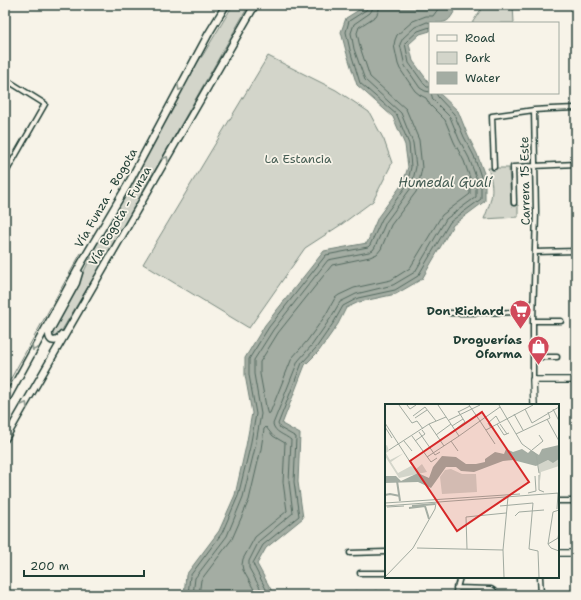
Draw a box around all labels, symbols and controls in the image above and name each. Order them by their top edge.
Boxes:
legend [429,22,559,94]
text: Road [465,30,496,46]
text: Park [465,50,491,66]
text: Water [465,70,501,86]
one-way arrow [177,84,184,91]
street label: Carrera 15 Este [516,136,534,226]
street label: Vía Funza - Bogota [71,145,141,251]
park label: La Estancia [264,151,332,167]
one-way arrow [161,156,168,163]
street label: Vía Bogota - Funza [85,163,155,269]
water label: Humedal Gualí [398,174,493,191]
supermarket icon: Don Richard [507,298,533,331]
place label: Don Richard [426,303,504,319]
place label: Droguerías Ofarma [453,332,523,362]
shop icon: Droguerías Ofarma [525,334,551,367]
one-way arrow [32,344,39,351]
one-way arrow [20,402,27,409]
inset map [385,404,559,578]
scale bar [24,552,144,578]
text: 200 m [30,558,69,574]

